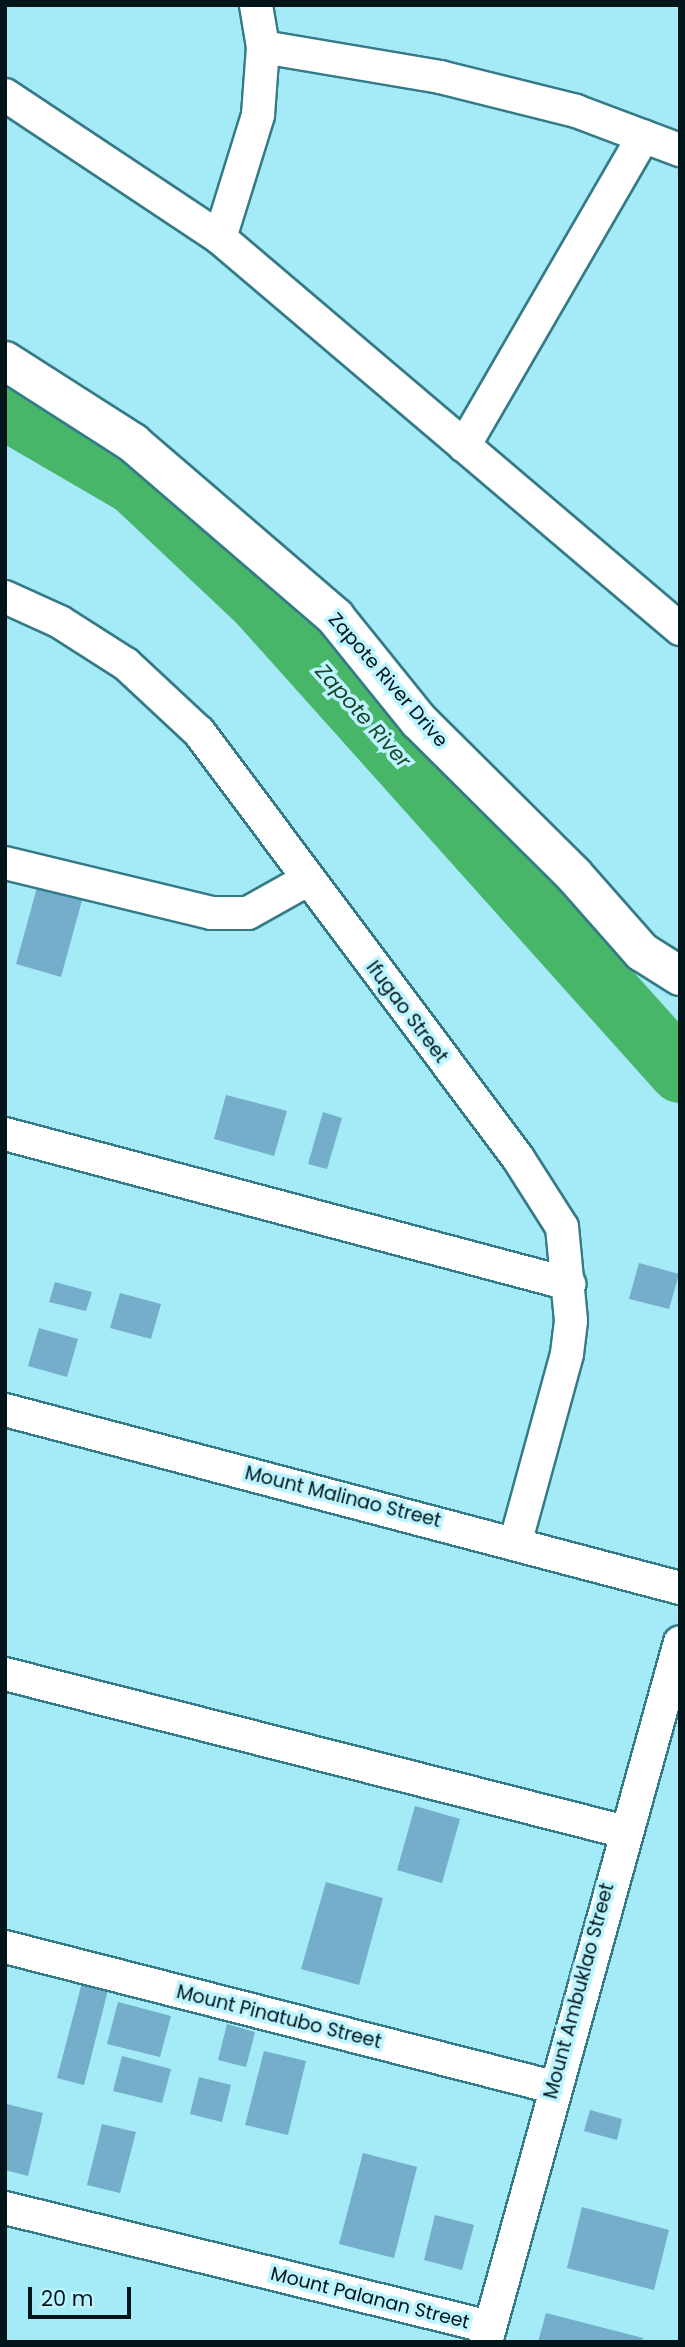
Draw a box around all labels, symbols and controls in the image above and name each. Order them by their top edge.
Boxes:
street label: Zapote River Drive [324,608,452,752]
water label: Zapote River [310,659,416,773]
street label: Ifugao Street [361,957,453,1067]
street label: Mount Malinao Street [243,1462,443,1532]
street label: Mount Ambuklao Street [539,1881,619,2101]
street label: Mount Pinatubo Street [174,1981,384,2053]
street label: Mount Palanan Street [268,2262,472,2334]
scale bar [32,2274,135,2318]
text: 20 m [41,2284,94,2313]

